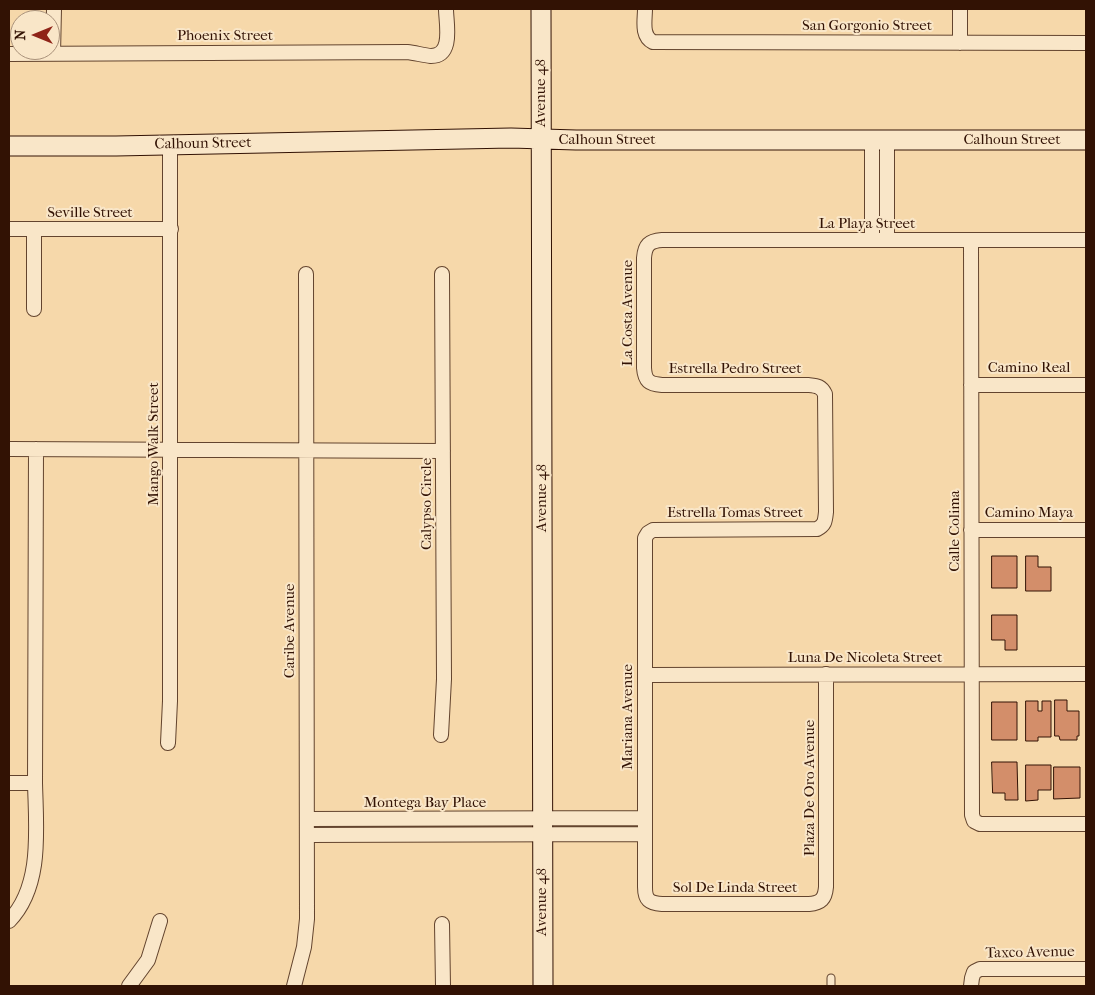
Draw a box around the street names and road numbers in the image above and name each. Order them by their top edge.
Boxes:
street label: San Gorgonio Street [802,17,932,35]
street label: Phoenix Street [177,27,273,45]
street label: Avenue 48 [532,59,550,127]
street label: Calhoun Street [558,131,656,149]
street label: Calhoun Street [963,131,1061,149]
street label: Calhoun Street [154,134,252,154]
street label: Seville Street [47,204,133,222]
street label: La Playa Street [819,215,915,233]
street label: La Costa Avenue [619,260,637,366]
street label: Camino Real [988,359,1070,377]
street label: Estrella Pedro Street [668,360,802,378]
street label: Mango Walk Street [145,382,163,506]
street label: Calypso Circle [418,458,436,550]
street label: Avenue 48 [533,464,551,532]
street label: Calle Colima [946,490,964,572]
street label: Estrella Tomas Street [667,504,803,522]
street label: Camino Maya [985,504,1073,522]
street label: Caribe Avenue [281,584,299,678]
street label: Luna De Nicoleta Street [788,649,942,667]
street label: Mariana Avenue [619,664,637,770]
street label: Plaza De Oro Avenue [801,720,819,856]
street label: Montega Bay Place [364,794,486,812]
street label: Avenue 48 [533,868,551,936]
street label: Sol De Linda Street [673,879,797,897]
street label: Taxco Avenue [985,943,1075,963]

